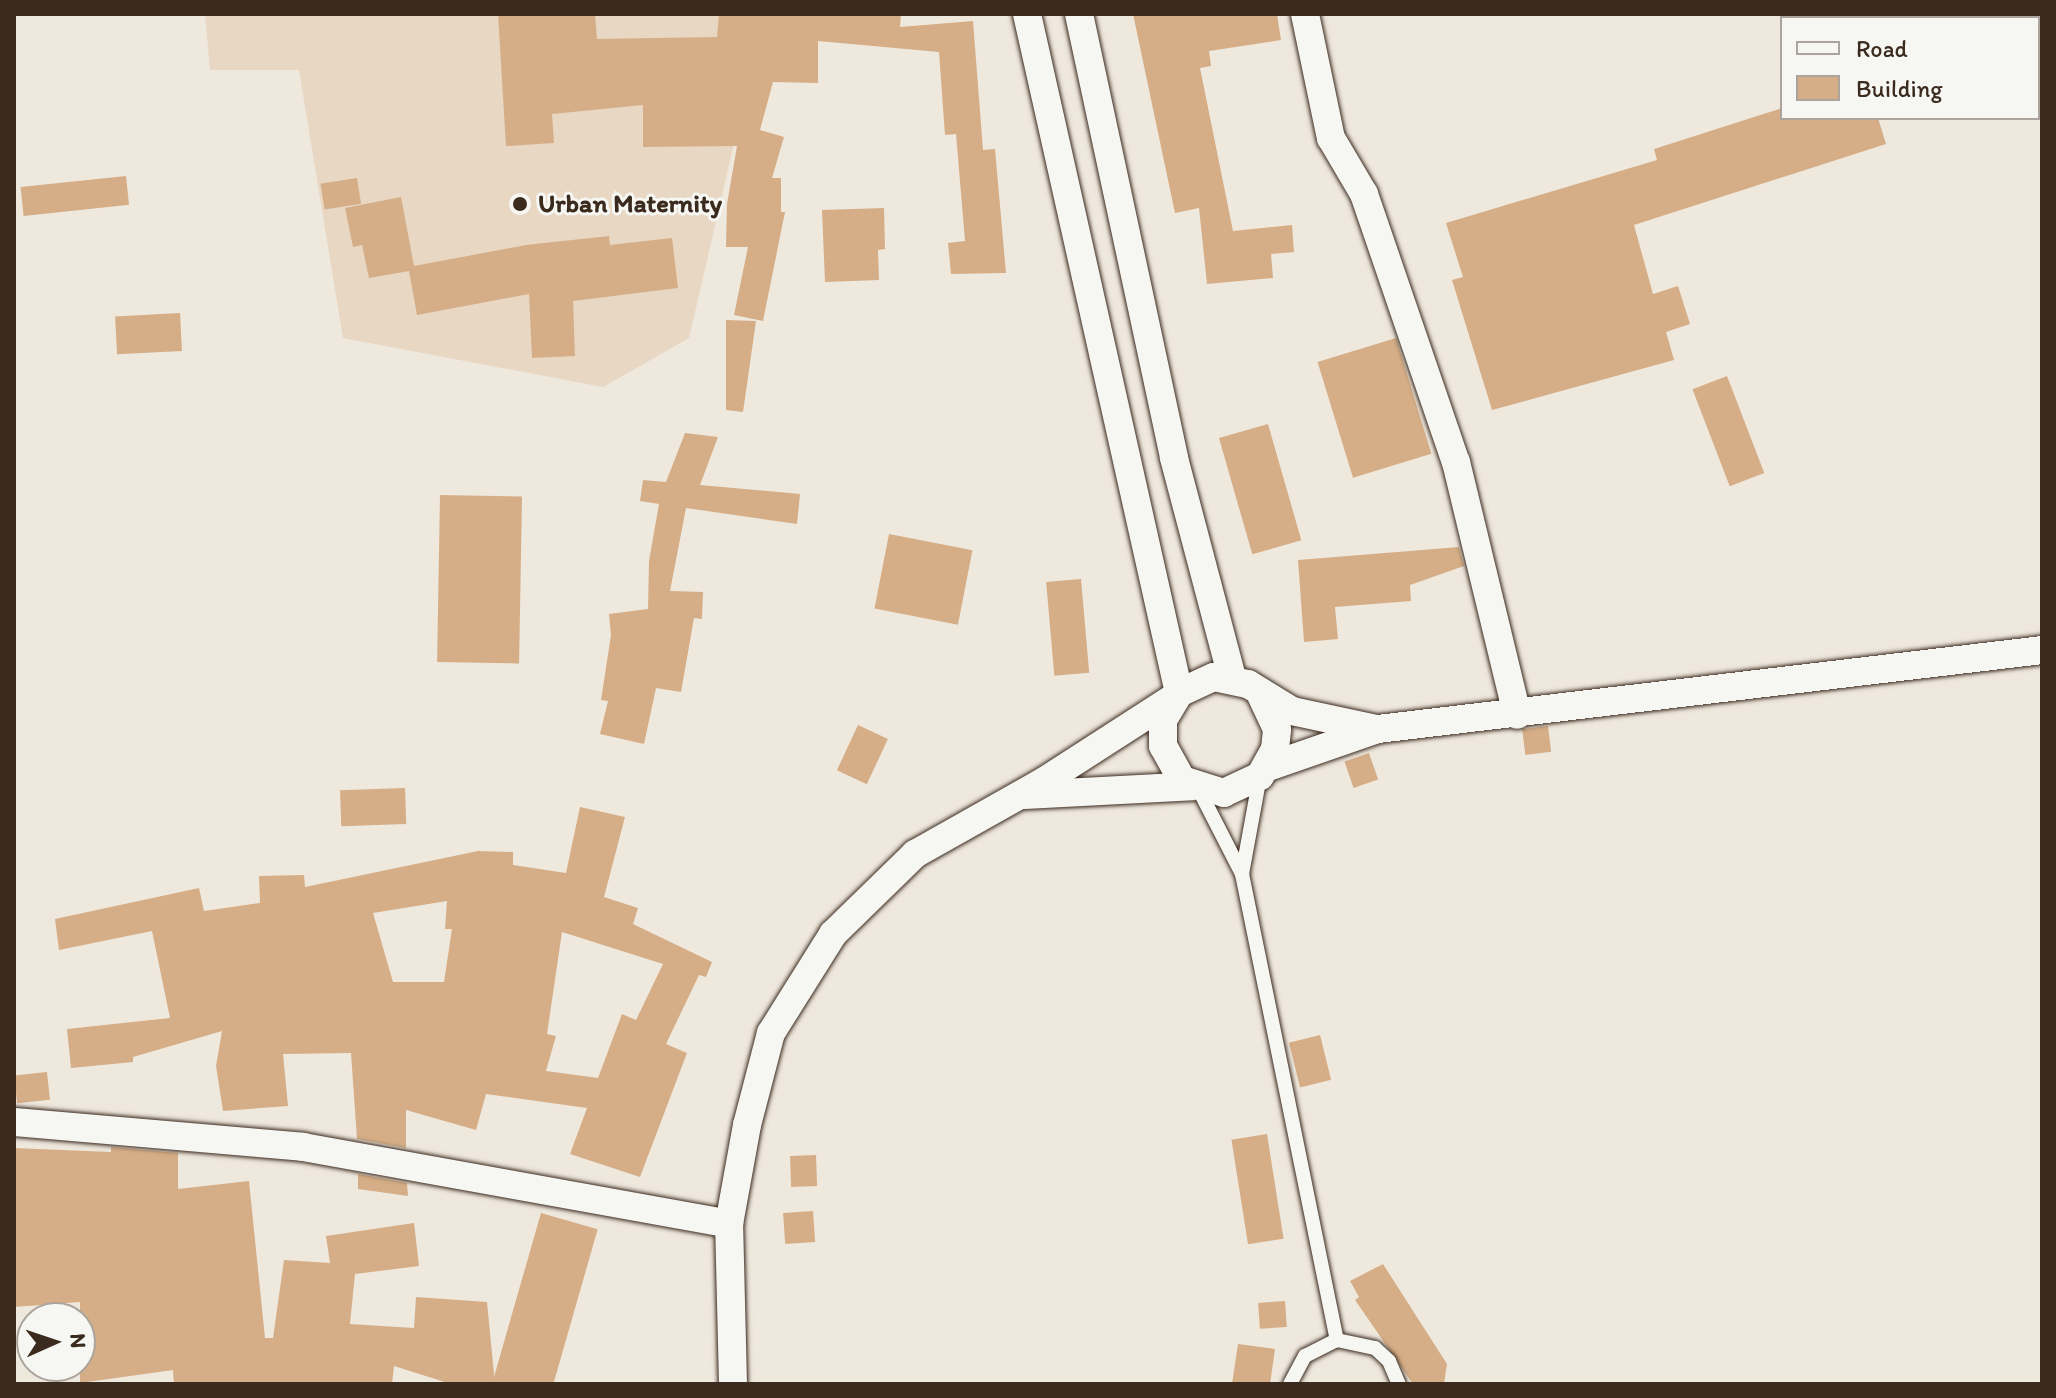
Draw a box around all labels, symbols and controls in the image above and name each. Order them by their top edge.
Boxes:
legend [1780,16,2040,120]
text: Road [1856,34,1908,63]
text: Building [1856,74,1943,103]
place label: Urban Maternity [538,188,722,220]
marker: Urban Maternity [509,193,531,215]
north arrow [16,1302,96,1382]
text: N [65,1333,92,1349]

